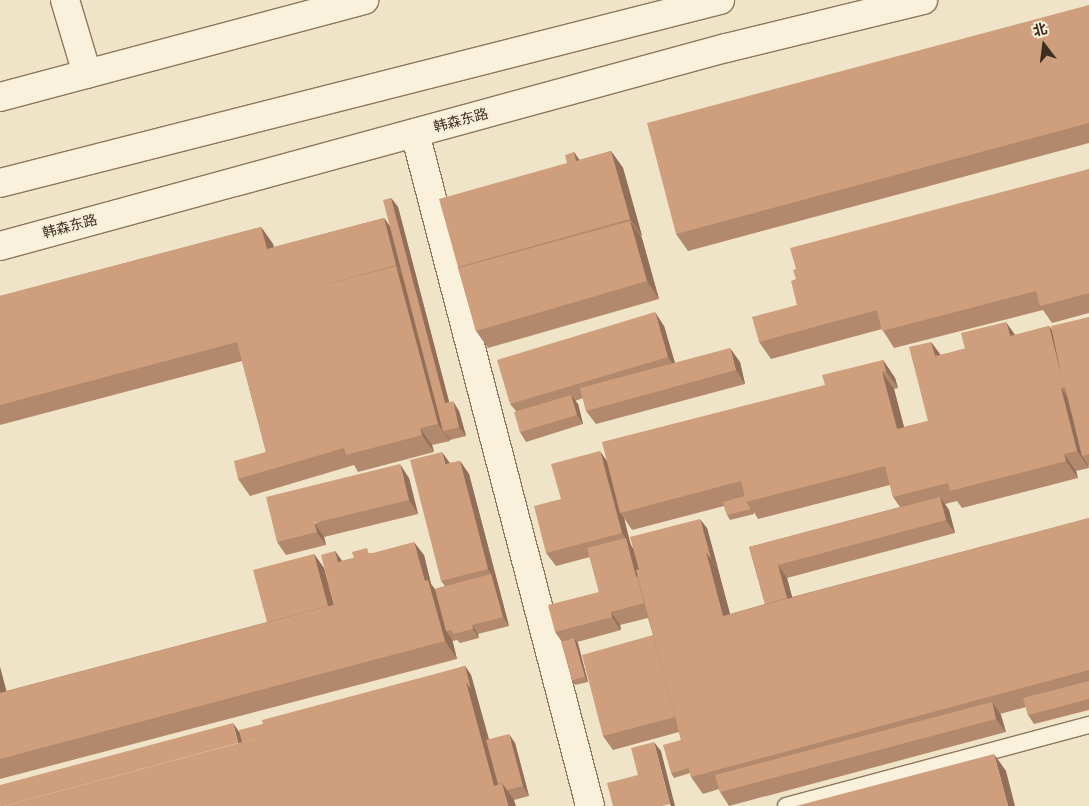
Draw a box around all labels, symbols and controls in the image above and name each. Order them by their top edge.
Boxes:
north arrow [1019,20,1069,70]
text: 北 [1031,20,1049,40]
street label: 韩森东路 [432,106,490,136]
street label: 韩森东路 [41,212,99,242]

